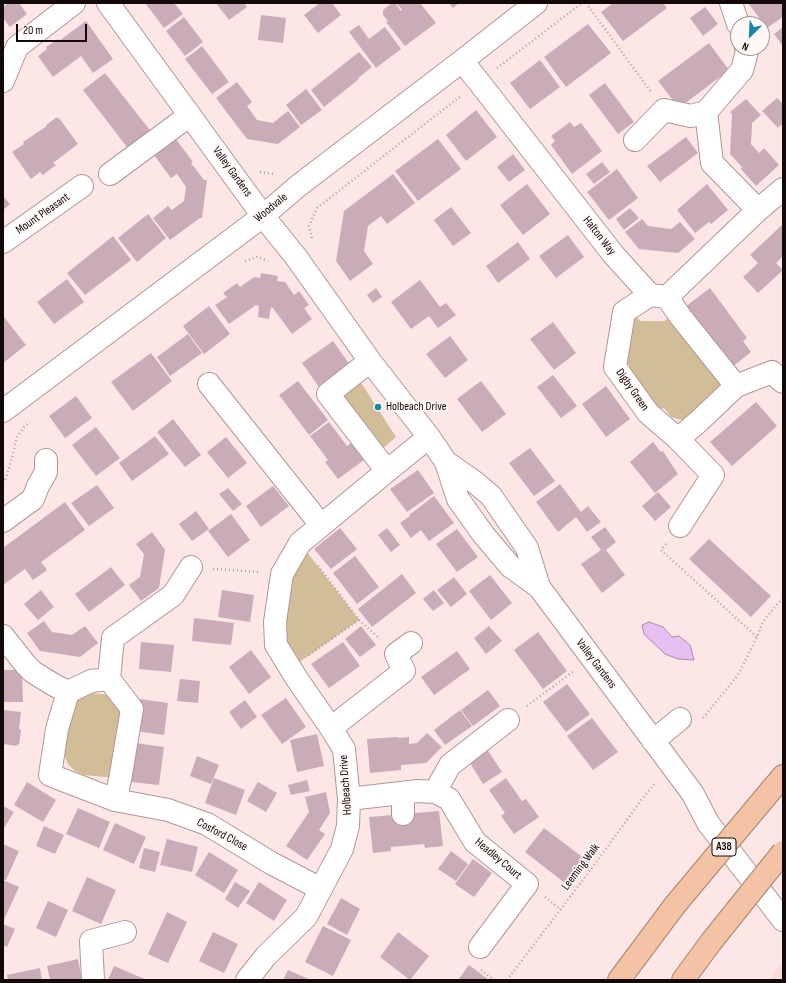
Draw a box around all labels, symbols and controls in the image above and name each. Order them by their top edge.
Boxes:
scale bar [18,16,89,42]
north arrow [730,16,770,56]
text: 20 m [23,23,43,38]
text: N [740,39,751,54]
street label: Valley Gardens [209,144,255,200]
street label: Mount Pleasant [13,190,73,238]
street label: Woodvale [251,190,291,226]
street label: Halton Way [579,214,619,258]
street label: Digby Green [612,366,652,414]
place label: Holbeach Drive [386,400,447,414]
marker: Holbeach Drive [373,402,383,412]
street label: Valley Gardens [573,636,619,692]
street label: Holbeach Drive [337,754,355,816]
street label: Cosford Close [194,816,250,854]
street label: Headley Court [472,835,524,883]
road number: A38 [712,838,736,856]
street label: Leeming Walk [559,841,603,893]

